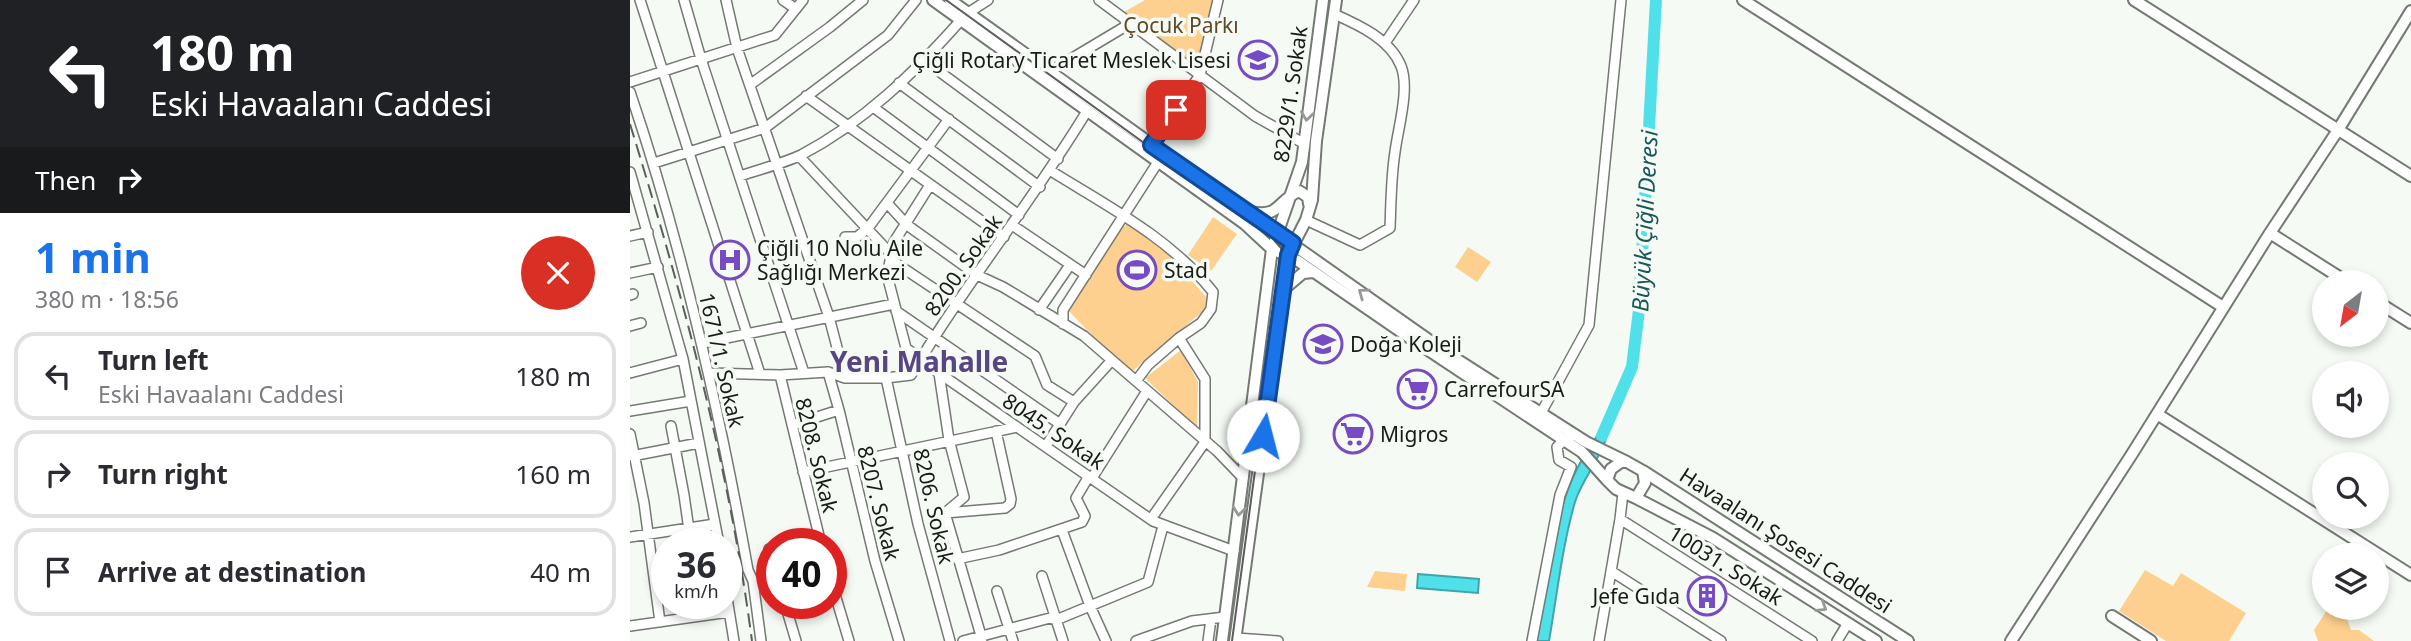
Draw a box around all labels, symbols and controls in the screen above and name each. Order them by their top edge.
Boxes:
park label: Çocuk Parkı [1123,11,1239,39]
text: 180 m [150,19,295,85]
street label: 8229/1. Sokak [1267,23,1314,164]
icon: left [35,28,126,119]
school or university icon: Çiğli Rotary Ticaret Meslek Lisesi [1237,39,1279,81]
place label: Çiğli Rotary Ticaret Meslek Lisesi [912,46,1231,74]
pin [1146,80,1206,140]
text: Eski Havaalanı Caddesi [150,82,492,125]
icon: arrive [1157,91,1195,129]
one-way arrow [1300,110,1315,122]
water label: Büyük Çiğli Deresi [1623,128,1665,313]
icon: right [110,161,148,199]
text: Then [35,162,96,198]
street label: 8200. Sokak [918,208,1009,321]
text: 1 min [35,228,151,285]
place label: Çiğli 10 Nolu Aile Sağlığı Merkezi [757,234,923,286]
button: close [521,236,595,310]
hospital icon: Çiğli 10 Nolu Aile Sağlığı Merkezi [709,239,751,281]
sports icon: Stad [1116,249,1158,291]
place label: Stad [1164,256,1208,284]
north arrow [2312,270,2389,346]
map controls [2312,270,2389,620]
text: 380 m · 18:56 [35,283,179,315]
one-way arrow [1358,289,1370,301]
street label: 1671/1. Sokak [693,290,751,431]
school or university icon: Doğa Koleji [1302,323,1344,365]
place label: Doğa Koleji [1350,330,1462,358]
text: Turn left [98,342,209,378]
district label: Yeni Mahalle [830,342,1008,380]
icon: left [39,357,77,395]
text: 180 m [515,358,591,394]
button: sound [2312,361,2389,438]
supermarket icon: CarrefourSA [1396,368,1438,410]
place label: CarrefourSA [1444,375,1565,403]
text: Eski Havaalanı Caddesi [98,378,344,410]
street label: 8045. Sokak [997,387,1111,476]
street label: 8208. Sokak [789,395,845,516]
position arrow [1226,399,1300,473]
supermarket icon: Migros [1332,413,1374,455]
place label: Migros [1380,420,1448,448]
street label: 8207. Sokak [851,443,907,564]
street label: 8206. Sokak [907,446,961,567]
button: search [2312,452,2389,529]
icon: right [39,455,77,493]
text: Turn right [98,456,228,492]
text: 160 m [515,456,591,492]
street label: Havaalanı Şosesi Caddesi [1674,461,1898,619]
one-way arrow [1232,505,1247,517]
street label: 10031. Sokak [1664,519,1789,612]
speed limit sign: 40 [756,528,847,619]
text: 36 [676,541,717,588]
button: layers [2312,543,2389,620]
icon: arrive [39,553,77,591]
text: Arrive at destination [98,554,367,590]
text: 40 m [530,554,591,590]
building icon: Jefe Gıda [1686,575,1728,617]
text: km/h [674,579,719,603]
place label: Jefe Gıda [1590,582,1680,610]
one-way arrow [1814,599,1827,611]

